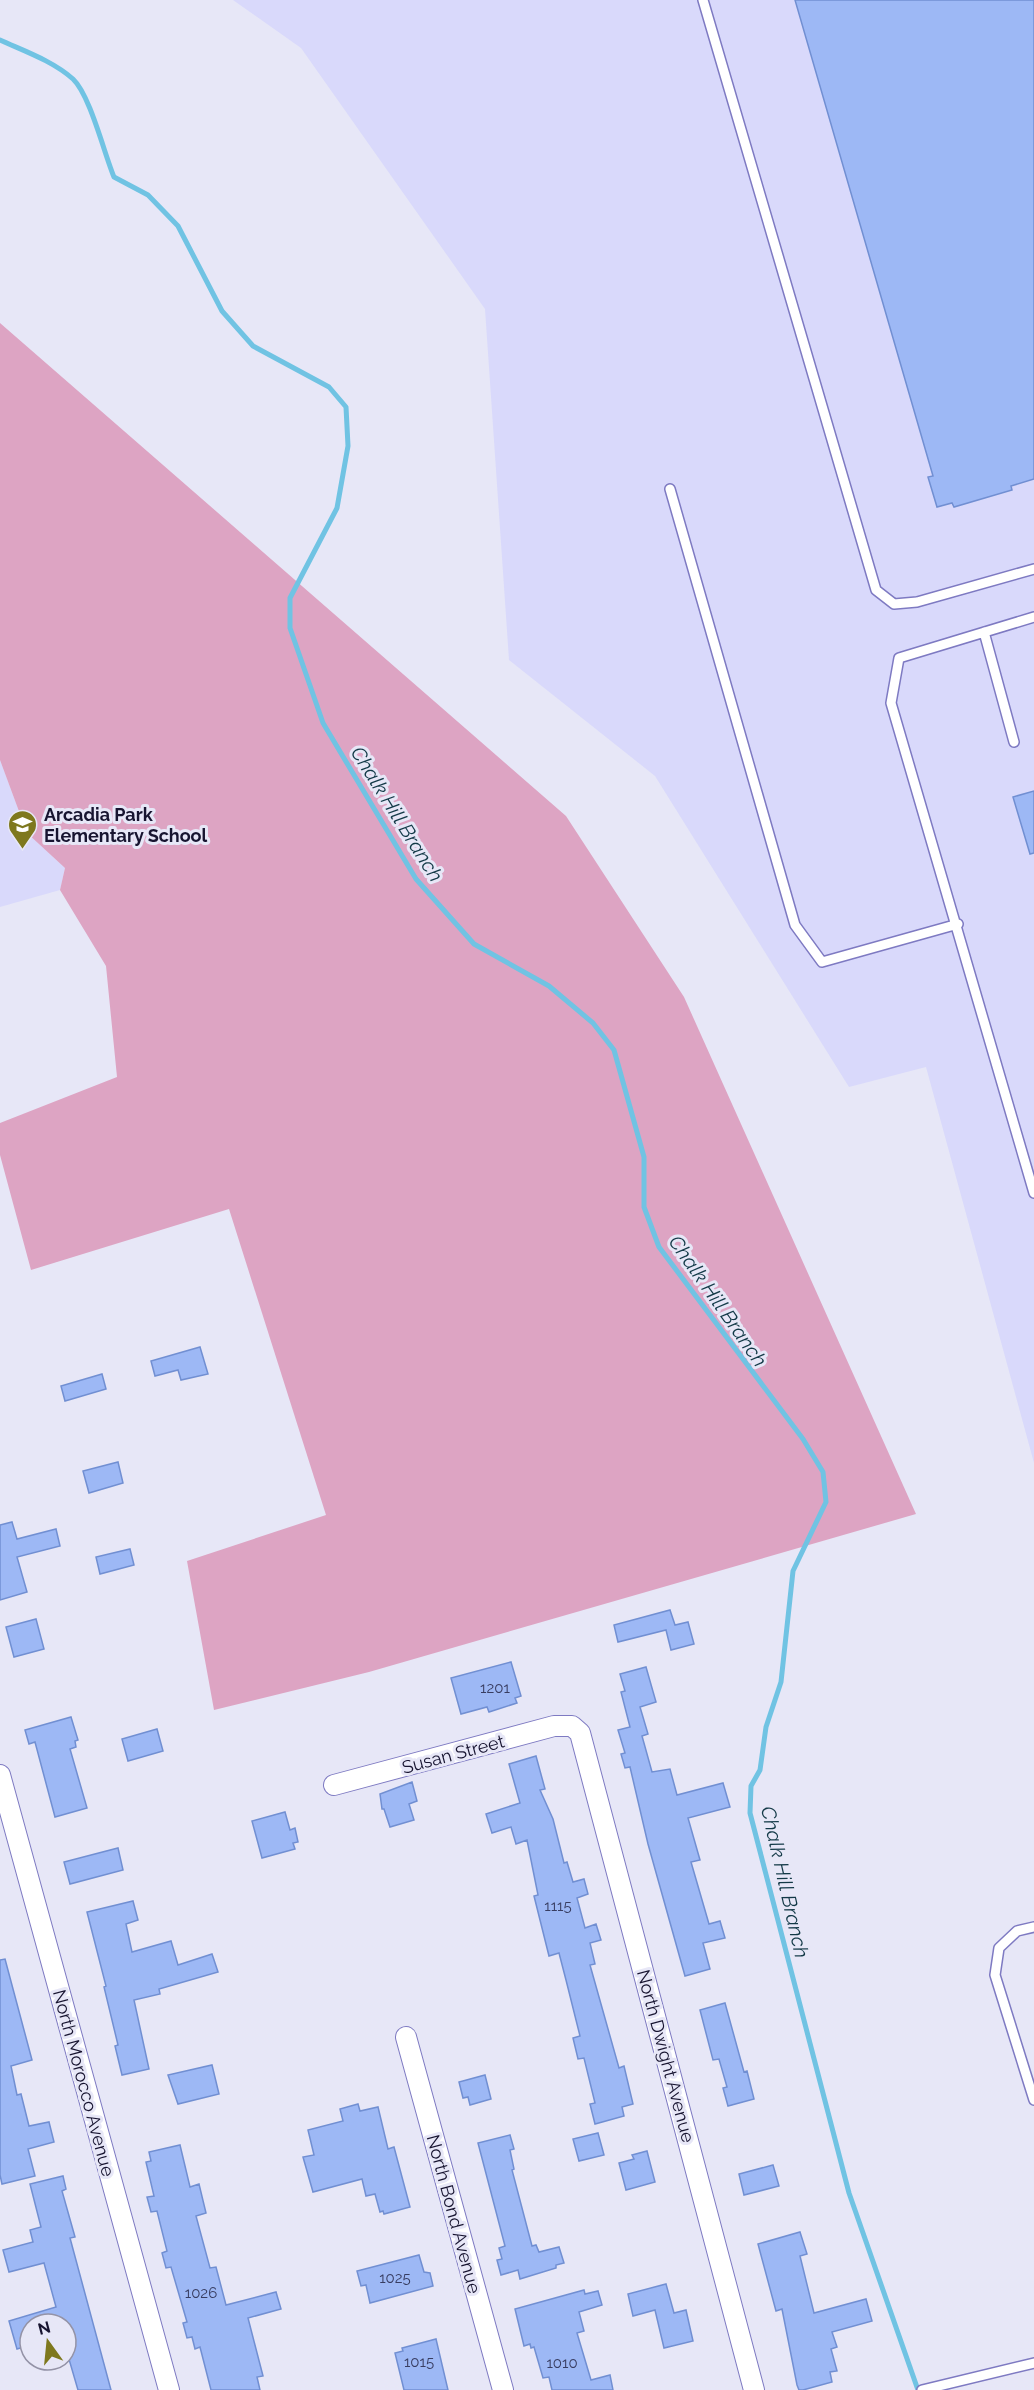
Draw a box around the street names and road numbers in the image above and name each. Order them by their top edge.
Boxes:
street label: Susan Street [400,1730,506,1778]
street label: North Dwight Avenue [633,1967,699,2145]
street label: North Morocco Avenue [49,1987,119,2179]
street label: North Bond Avenue [423,2132,485,2296]

